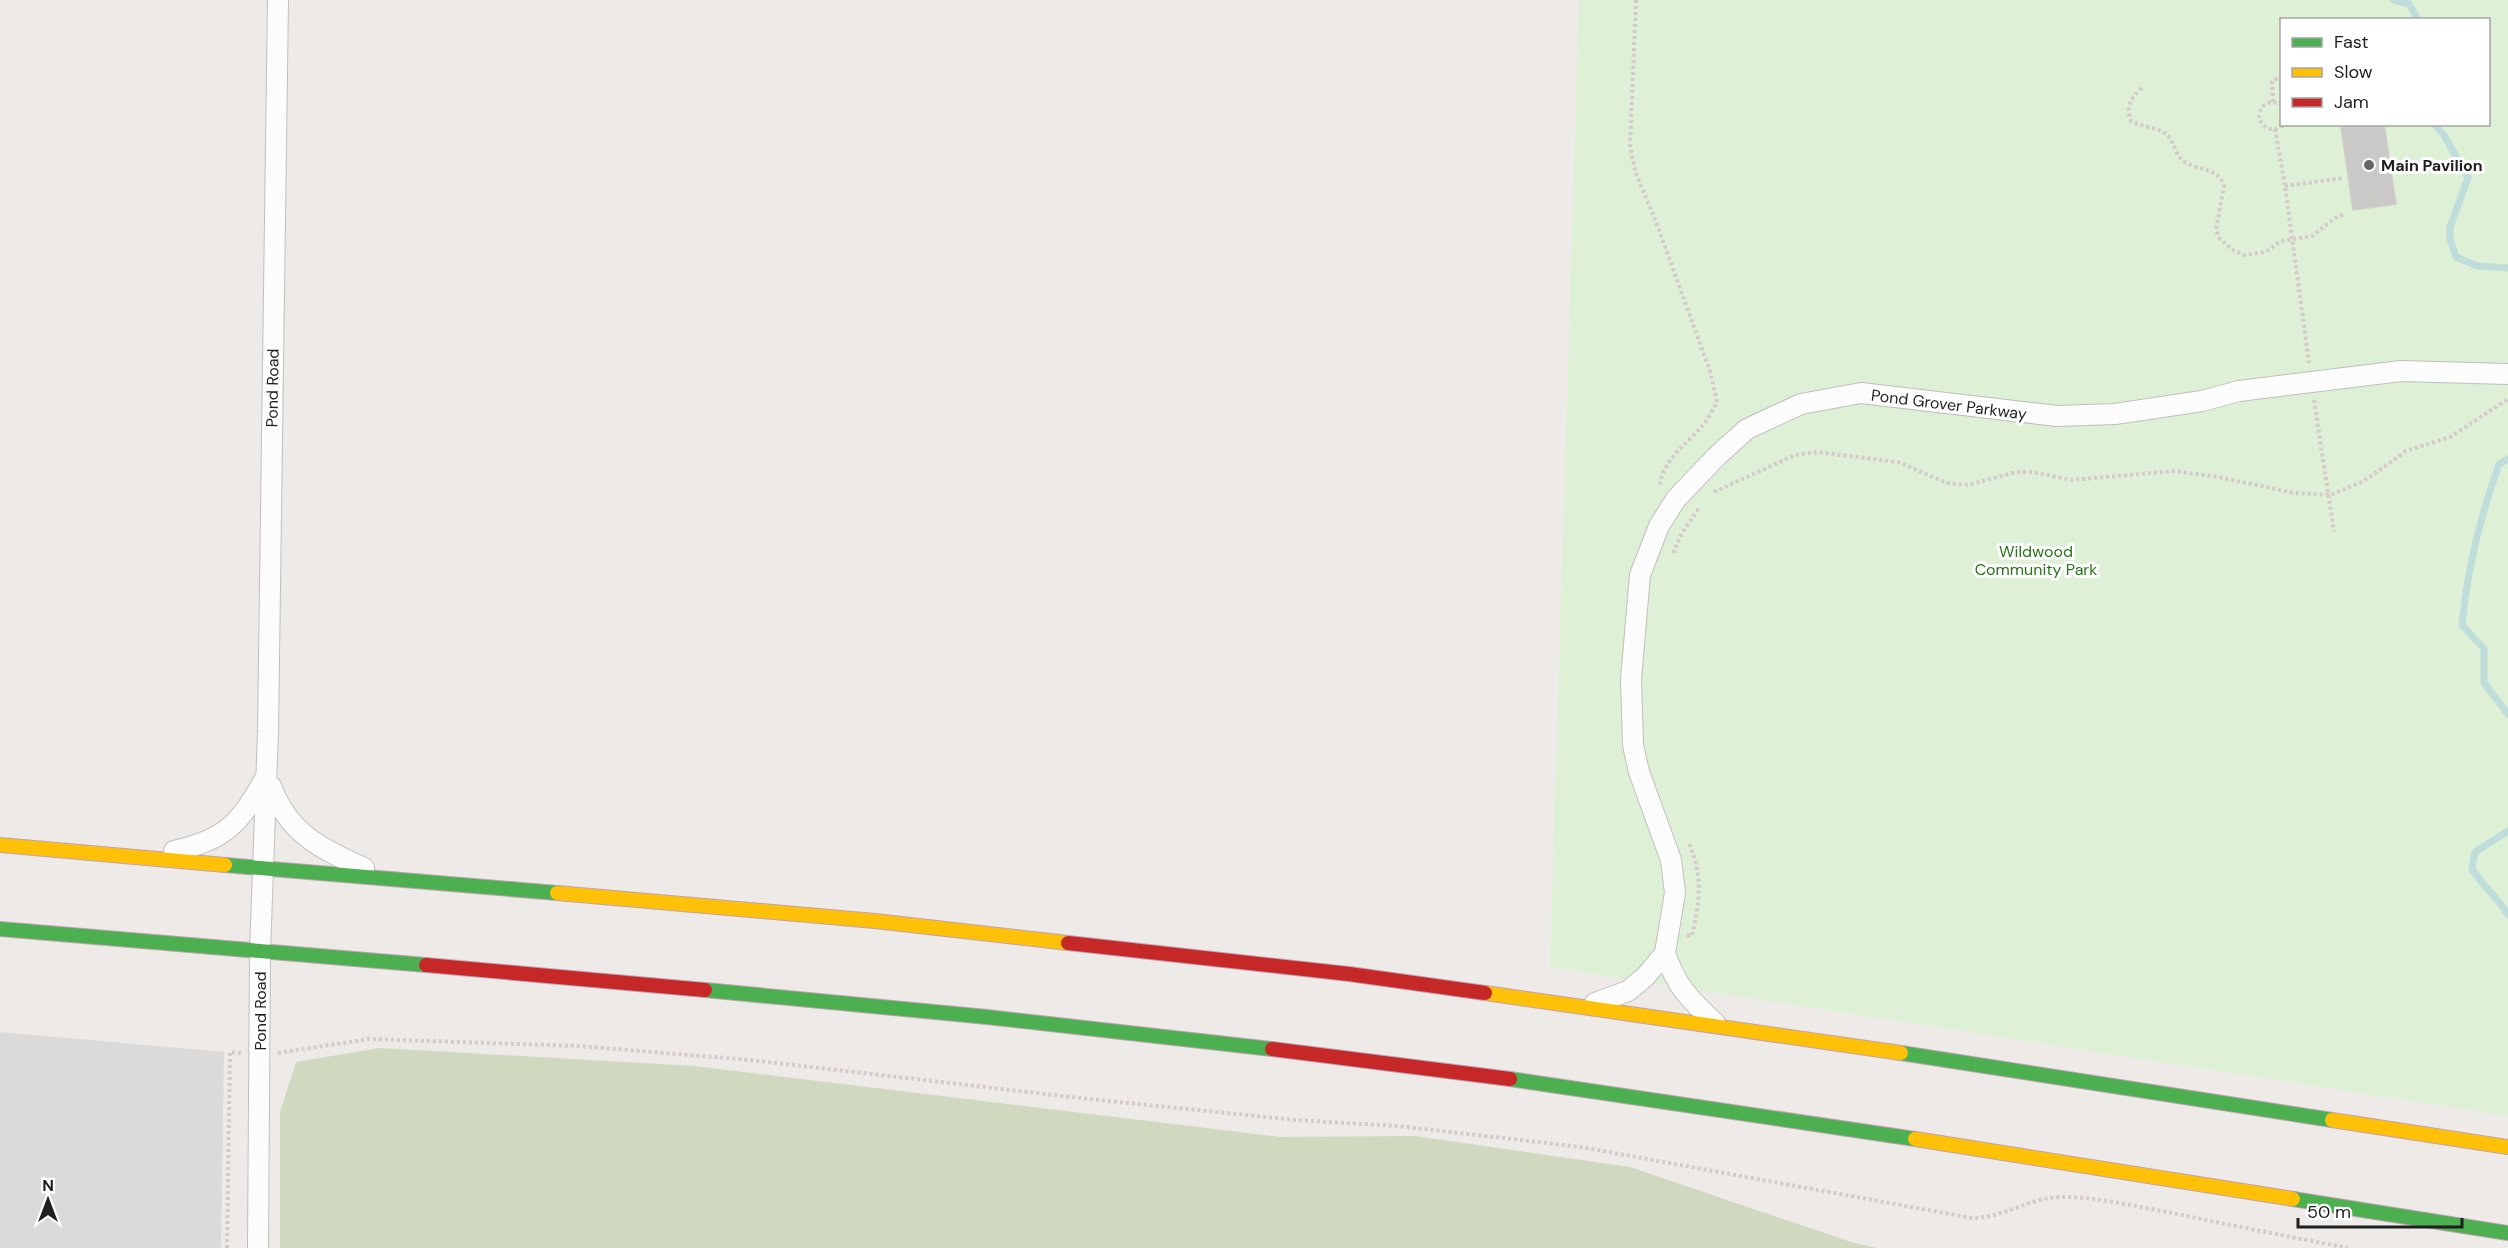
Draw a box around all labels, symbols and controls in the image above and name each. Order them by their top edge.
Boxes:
legend [2280,18,2490,126]
text: Fast [2334,30,2369,54]
text: Slow [2334,60,2373,84]
text: Jam [2334,90,2369,114]
place label: Main Pavilion [2381,155,2483,176]
marker: Main Pavilion [2362,158,2376,172]
street label: Pond Road [261,348,284,428]
street label: Pond Grover Parkway [1870,385,2028,424]
park label: Wildwood Community Park [1975,541,2097,580]
street label: Pond Road [250,971,271,1051]
north arrow [18,1170,78,1230]
text: N [42,1175,54,1196]
scale bar [2298,1191,2462,1229]
text: 50 m [2307,1200,2351,1224]

